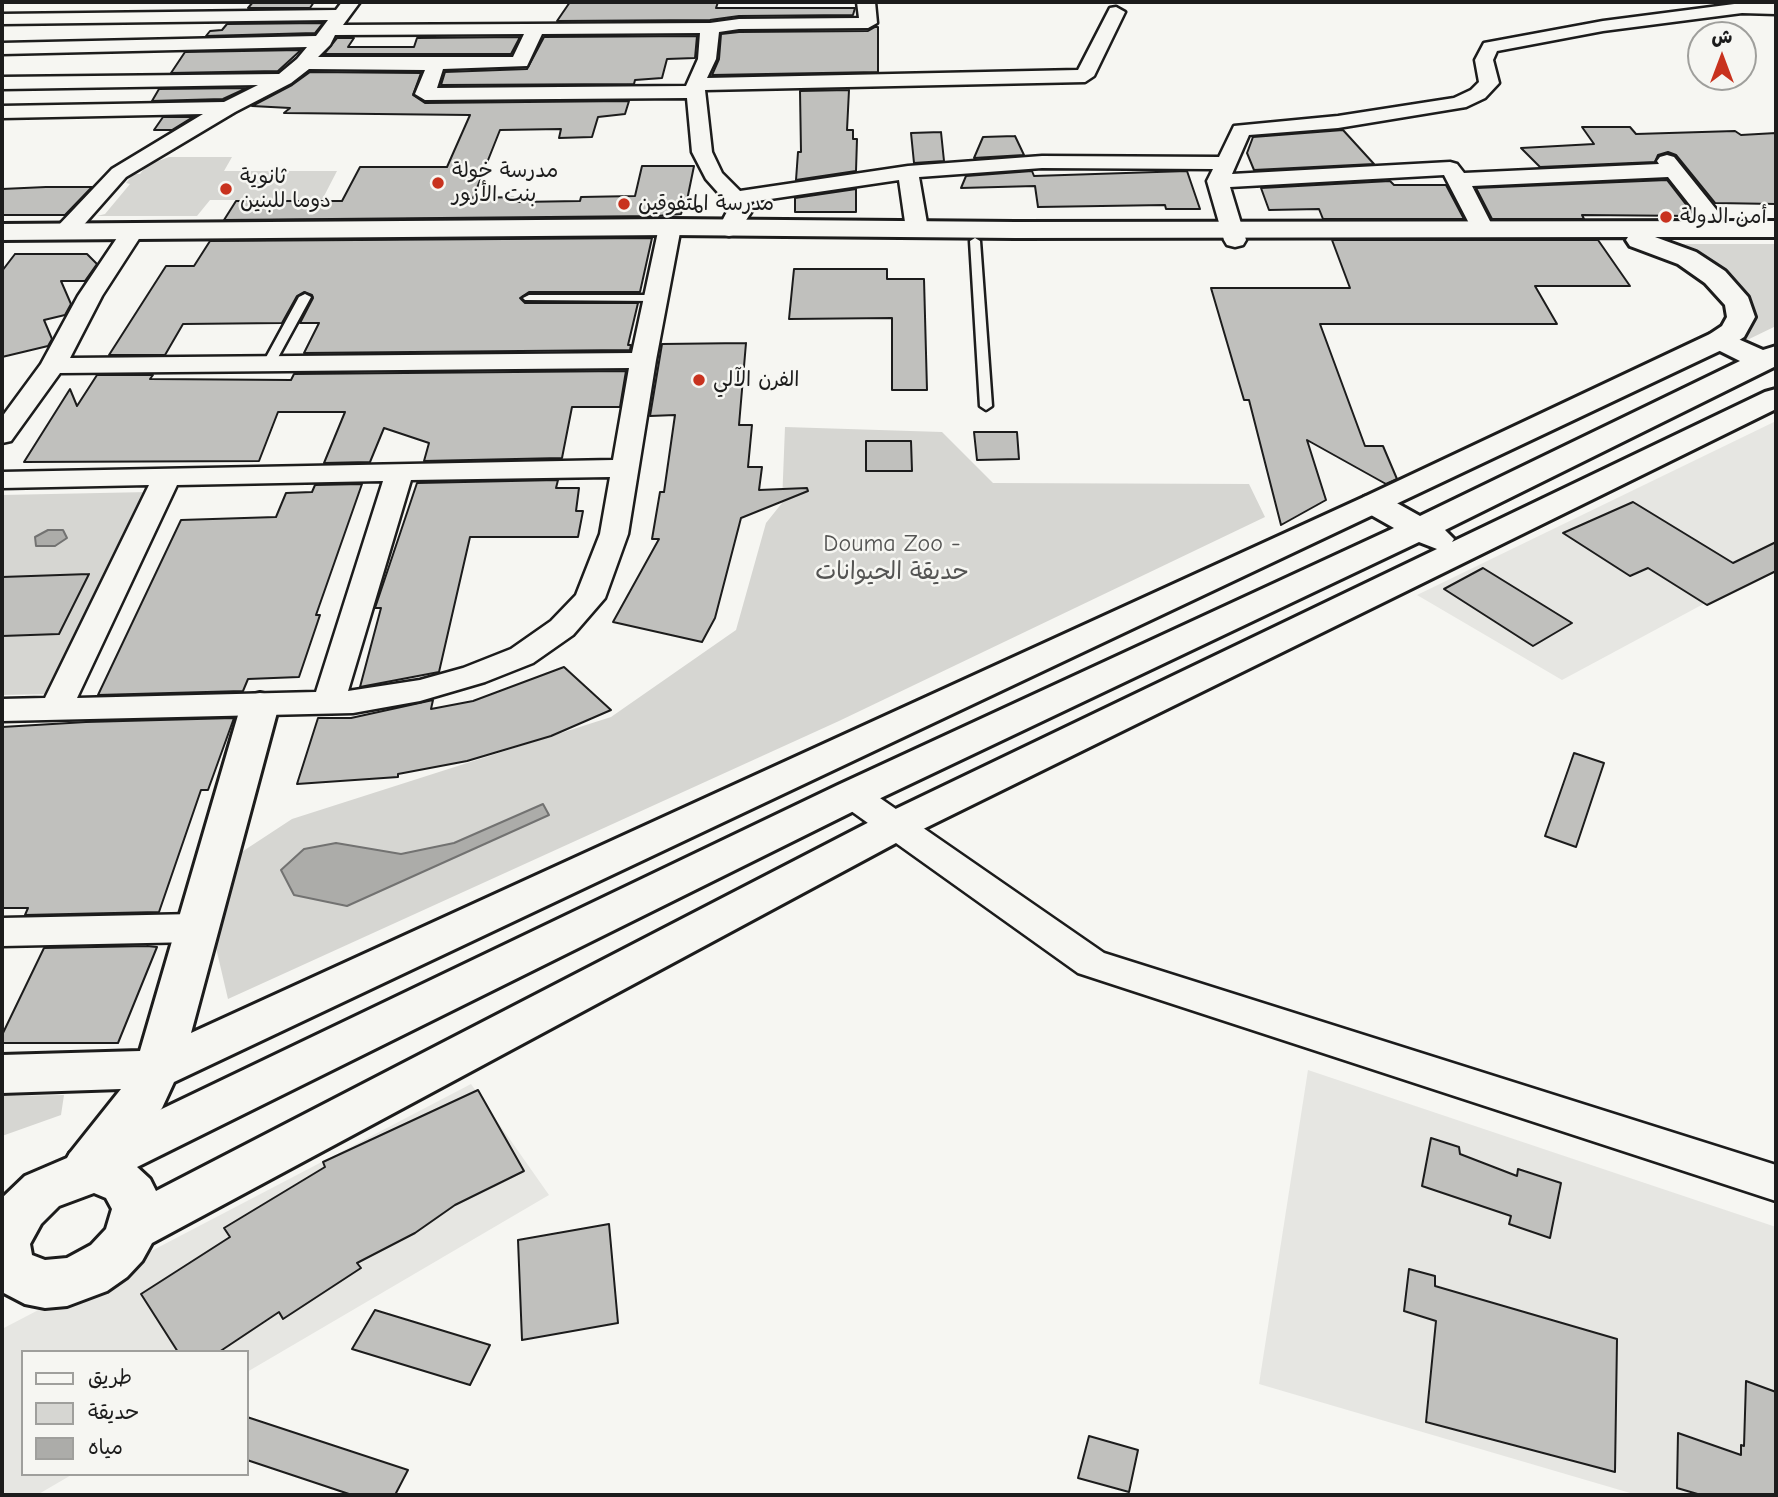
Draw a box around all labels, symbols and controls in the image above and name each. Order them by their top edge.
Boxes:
north arrow [1687,21,1757,91]
text: ش [1712,26,1732,48]
place label: مدرسة خولة بنت الأزور [452,158,558,208]
place label: ثانوية دوما للبنين [240,164,331,214]
marker: مدرسة خولة بنت الأزور [430,175,446,191]
marker: ثانوية دوما للبنين [218,181,234,197]
place label: مدرسة المتفوقين [638,191,774,217]
marker: مدرسة المتفوقين [616,196,632,212]
place label: أمن الدولة [1680,204,1767,230]
marker: أمن الدولة [1658,209,1674,225]
place label: الفرن الآلي [713,367,800,393]
marker: الفرن الآلي [691,372,707,388]
park label: Douma Zoo - حديقة الحيوانات [815,530,969,586]
legend [21,1350,248,1476]
text: طريق [88,1365,132,1389]
text: حديقة [88,1400,139,1424]
text: مياه [88,1435,123,1459]

